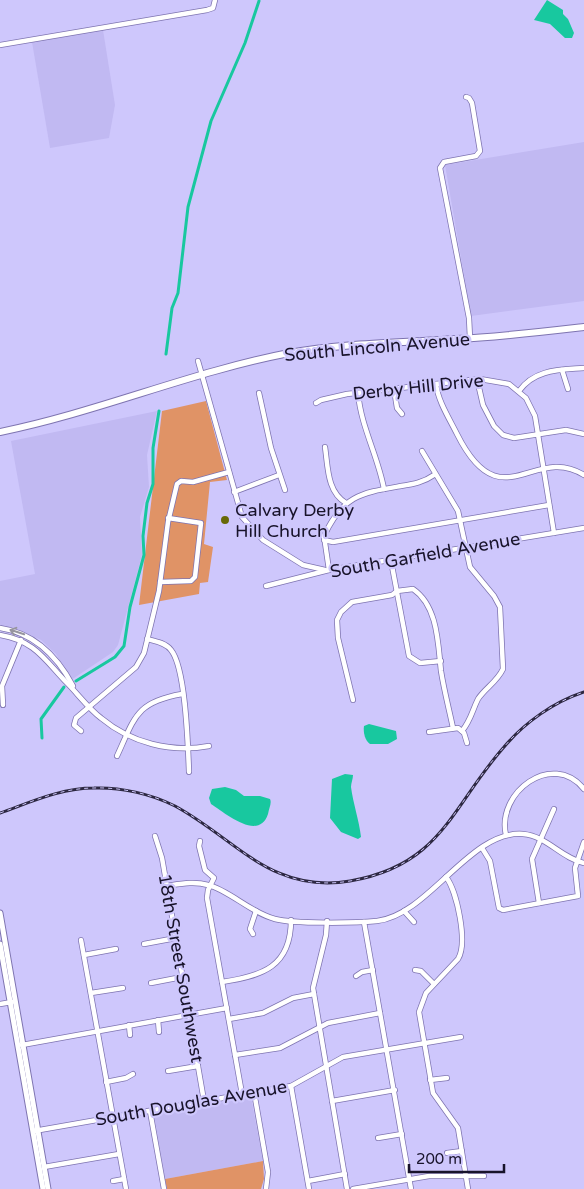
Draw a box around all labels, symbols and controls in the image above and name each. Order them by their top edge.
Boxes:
street label: South Lincoln Avenue [283,328,471,366]
street label: Derby Hill Drive [351,369,485,405]
place label: Calvary Derby Hill Church [235,499,354,542]
marker: Calvary Derby Hill Church [219,514,231,526]
street label: South Garfield Avenue [328,527,522,583]
one-way arrow [9,627,25,637]
street label: 18th Street Southwest [154,872,208,1064]
street label: South Douglas Avenue [93,1075,289,1131]
scale bar [409,1142,504,1174]
text: 200 m [416,1150,462,1168]

